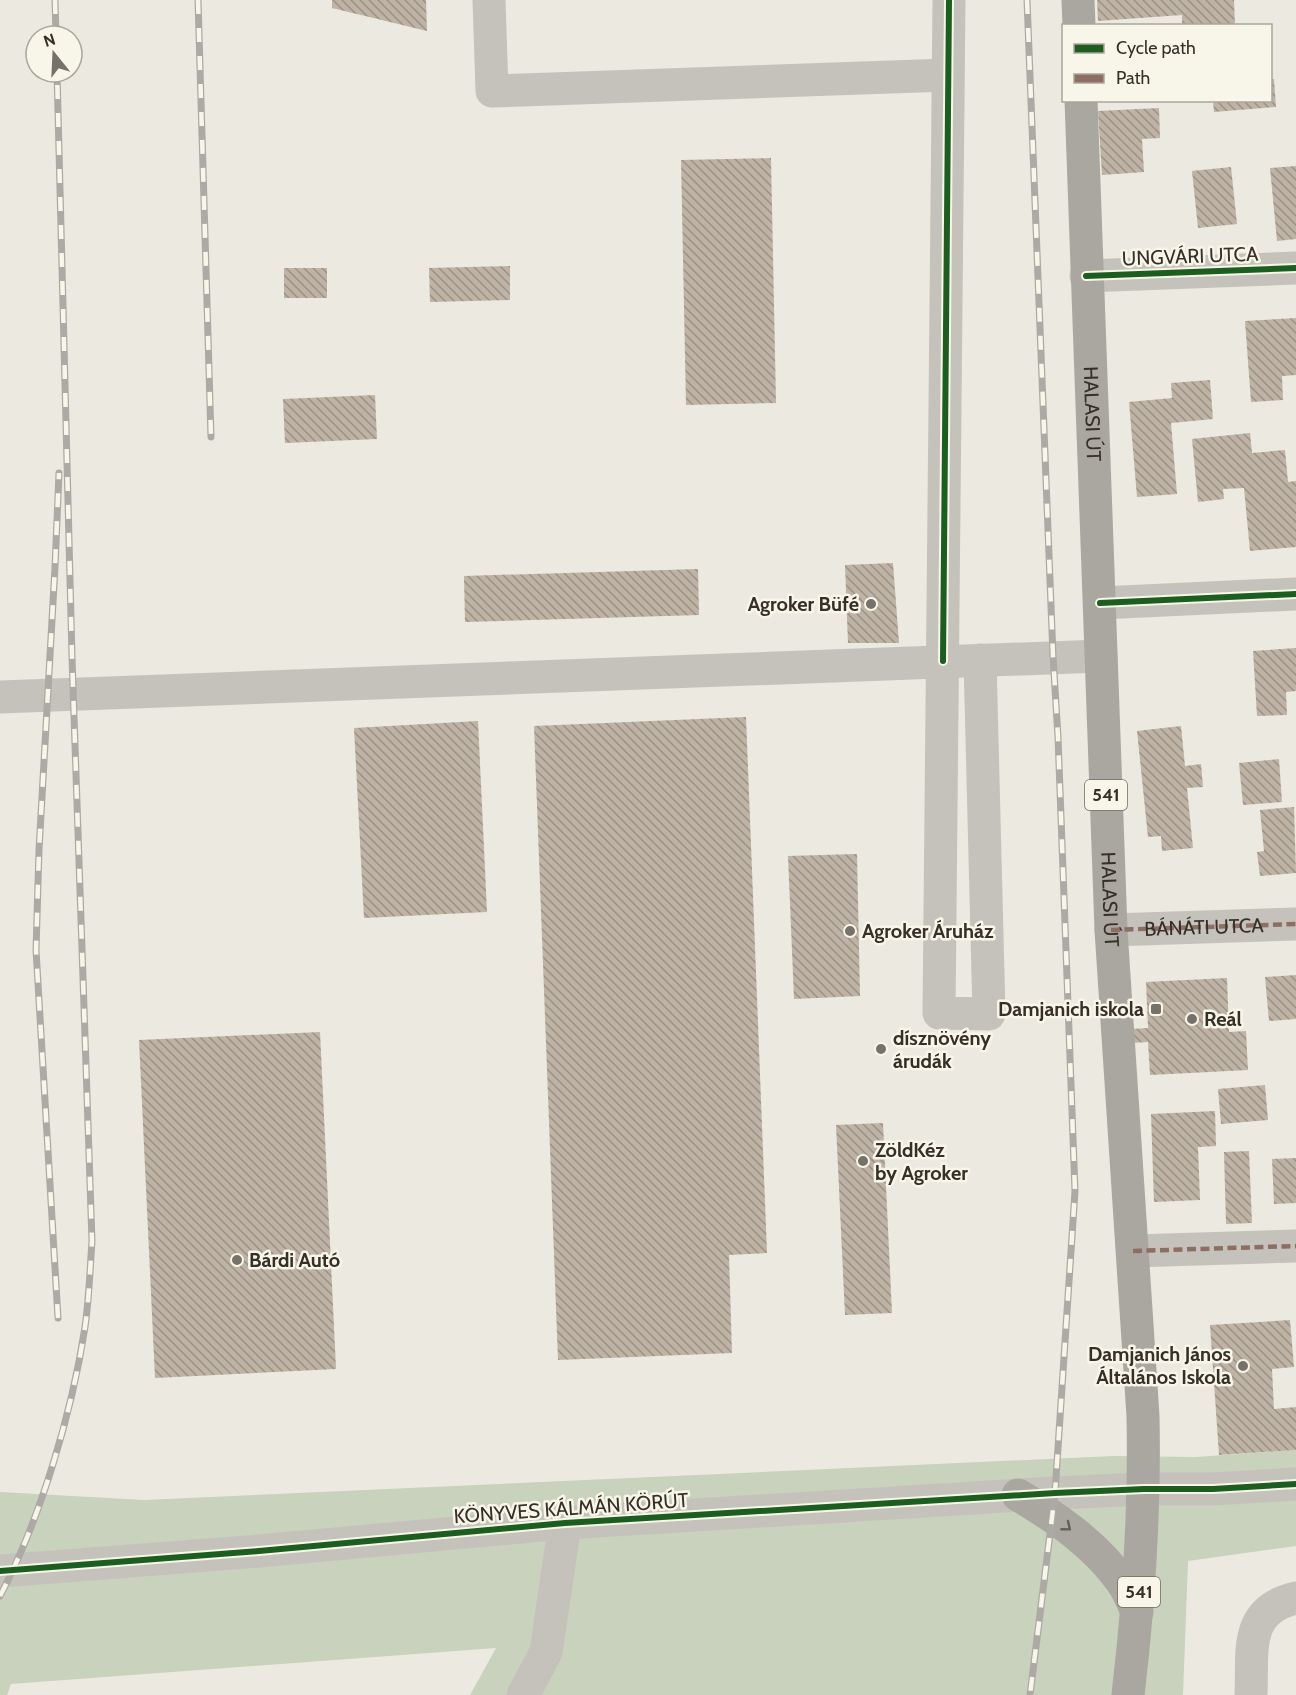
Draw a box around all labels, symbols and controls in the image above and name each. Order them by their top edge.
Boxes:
north arrow [24,24,84,84]
legend [1062,24,1272,102]
text: N [41,29,58,51]
text: Cycle path [1116,37,1196,59]
text: Path [1116,67,1150,89]
street label: UNGVÁRI UTCA [1121,242,1259,270]
street label: HALASI ÚT [1079,366,1106,462]
place label: Agroker Büfé [748,592,859,616]
marker: Agroker Büfé [864,597,878,611]
road number: 541 [1085,780,1127,810]
street label: HALASI ÚT [1096,851,1124,948]
street label: BÁNÁTI UTCA [1144,913,1265,941]
place label: Agroker Áruház [862,919,994,943]
marker: Agroker Áruház [843,924,857,938]
place label: Damjanich iskola [998,997,1144,1021]
marker: Damjanich iskola [1149,1002,1163,1016]
place label: Reál [1204,1007,1242,1031]
marker: Reál [1185,1012,1199,1026]
place label: dísznövény árudák [893,1026,991,1073]
marker: dísznövény árudák [874,1042,888,1056]
place label: ZöldKéz by Agroker [875,1138,968,1185]
marker: ZöldKéz by Agroker [856,1154,870,1168]
place label: Bárdi Autó [249,1248,340,1272]
marker: Bárdi Autó [230,1253,244,1267]
place label: Damjanich János Általános Iskola [1088,1342,1231,1389]
marker: Damjanich János Általános Iskola [1236,1359,1250,1373]
street label: KÖNYVES KÁLMÁN KÖRÚT [453,1488,689,1528]
one-way arrow [1060,1519,1071,1530]
road number: 541 [1118,1577,1160,1607]

